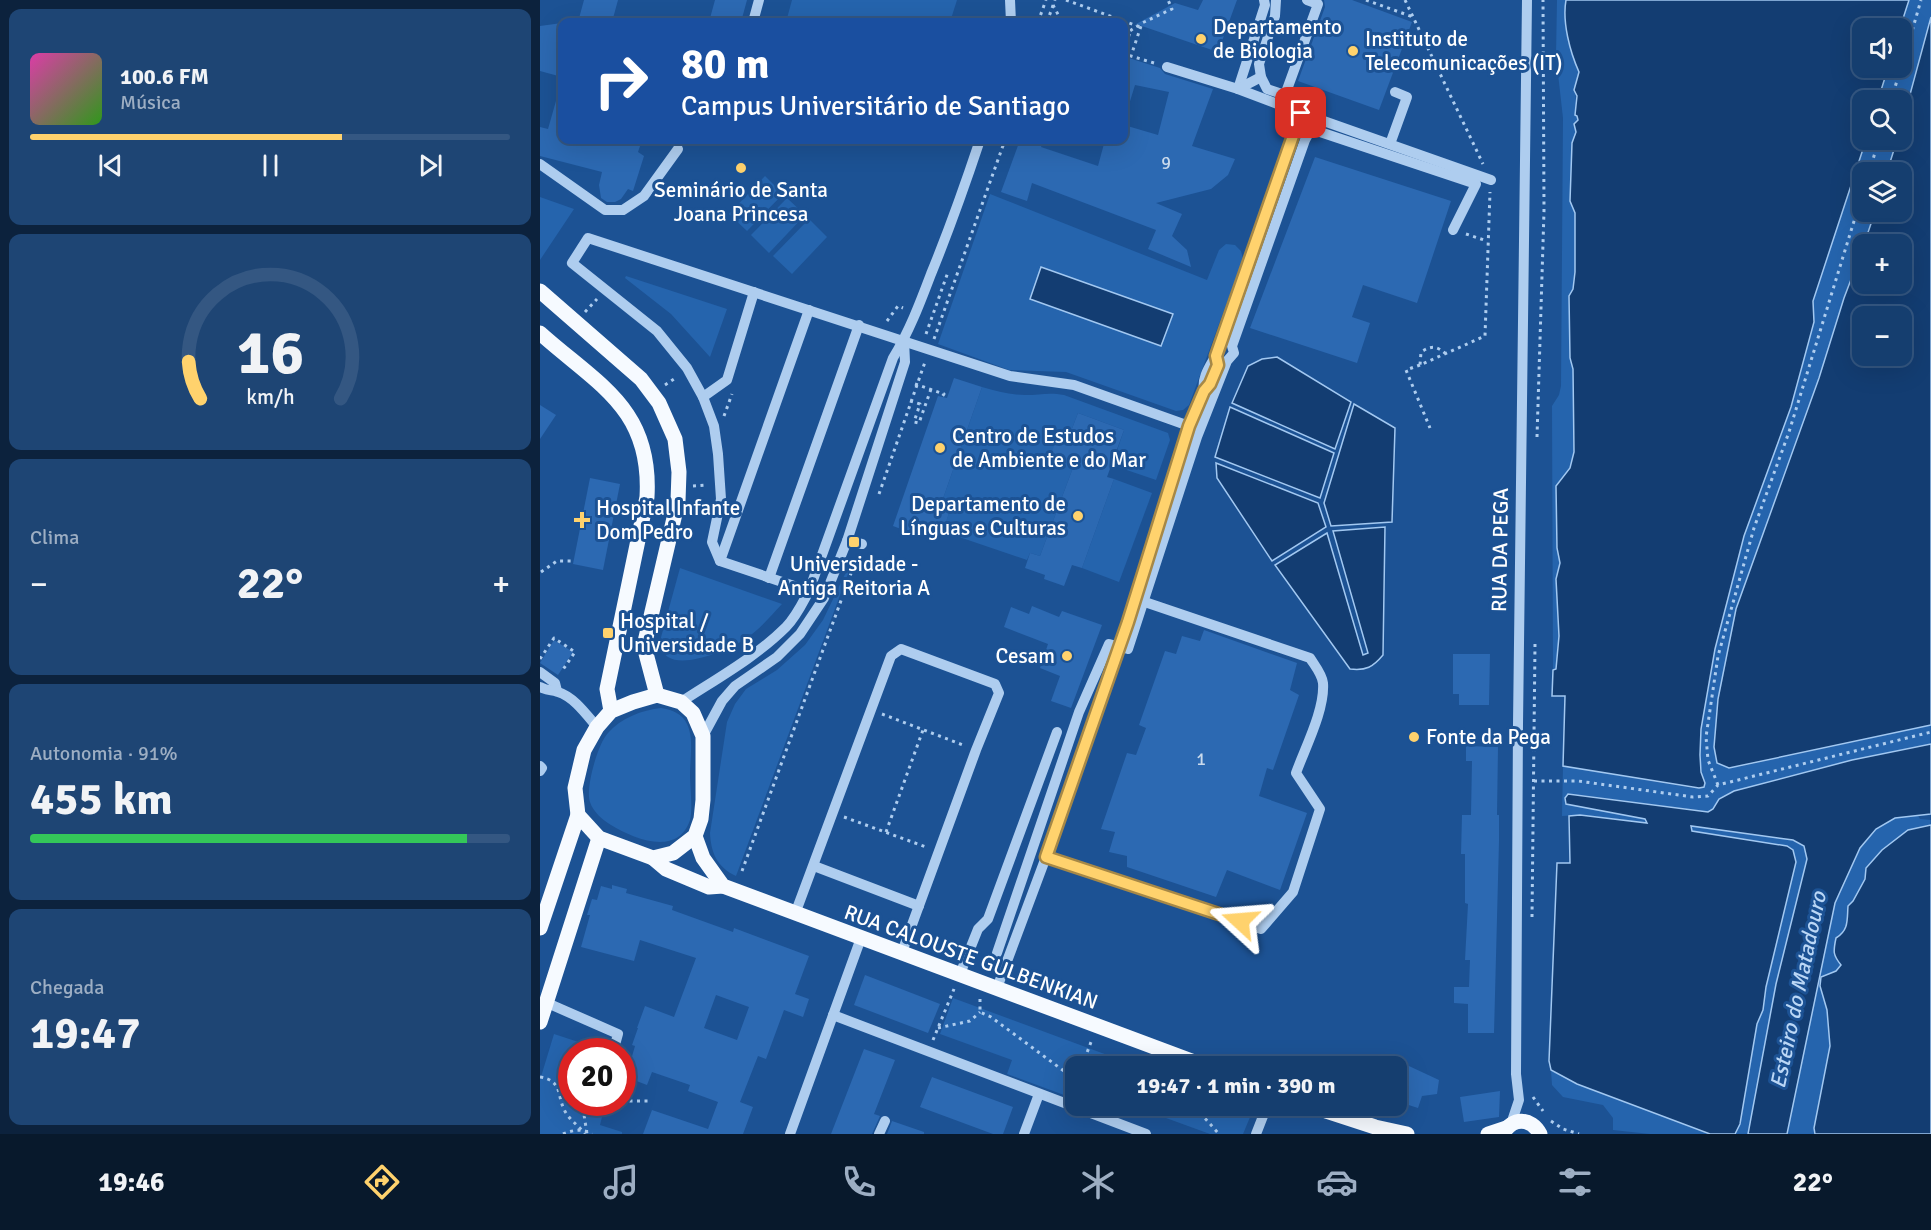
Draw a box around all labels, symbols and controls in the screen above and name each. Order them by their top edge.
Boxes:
place label: Departamento de Biologia [1213,14,1342,64]
map controls [1852,18,1912,366]
button: sound [1852,18,1912,78]
place label: Instituto de Telecomunicações (IT) [1365,26,1563,76]
marker: Departamento de Biologia [1194,32,1208,46]
text: 80 m [681,39,770,90]
icon: right [582,42,660,120]
marker: Instituto de Telecomunicações (IT) [1346,44,1360,58]
text: 100.6 FM [120,63,209,90]
pin [1275,87,1326,138]
text: Música [120,90,181,115]
text: Campus Universitário de Santiago [681,90,1070,123]
button: search [1852,90,1912,150]
icon: arrive [1284,96,1317,129]
icon: previous [94,149,127,182]
icon: pause [254,149,287,182]
icon: next [414,149,447,182]
house number: 9 [1161,152,1171,174]
marker: Seminário de Santa Joana Princesa [734,161,748,175]
button: layers [1852,162,1912,222]
place label: Seminário de Santa Joana Princesa [654,177,828,227]
button: + [1852,234,1912,294]
button: − [1852,306,1912,366]
text: 16 [236,314,304,391]
text: km/h [246,384,294,410]
place label: Centro de Estudos de Ambiente e do Mar [952,423,1146,473]
marker: Centro de Estudos de Ambiente e do Mar [933,441,947,455]
street label: RUA DA PEGA [1486,488,1514,612]
place label: Departamento de Línguas e Culturas [900,491,1066,541]
place label: Hospital Infante Dom Pedro [596,495,740,545]
marker: Departamento de Línguas e Culturas [1071,509,1085,523]
marker: Hospital Infante Dom Pedro [573,511,591,529]
text: Clima [30,525,79,550]
marker: Universidade - Antiga Reitoria A [847,535,861,549]
place label: Universidade - Antiga Reitoria A [778,551,930,601]
text: 22° [237,556,303,611]
text: − [30,564,48,605]
text: + [492,564,510,605]
place label: Hospital / Universidade B [620,608,754,658]
marker: Hospital / Universidade B [601,626,615,640]
place label: Cesam [995,643,1055,669]
marker: Cesam [1060,649,1074,663]
place label: Fonte da Pega [1426,724,1551,750]
marker: Fonte da Pega [1407,730,1421,744]
text: Autonomia · 91% [30,741,178,766]
house number: 1 [1196,748,1206,770]
text: 455 km [30,772,173,827]
water label: Esteiro do Matadouro [1764,888,1832,1091]
position arrow [1208,889,1272,953]
street label: RUA CALOUSTE GULBENKIAN [841,899,1101,1015]
text: Chegada [30,975,104,1000]
text: 19:47 [30,1006,140,1061]
speed limit sign: 20 [558,1038,636,1116]
text: 19:47 · 1 min · 390 m [1136,1072,1336,1099]
icon: directions [361,1161,403,1203]
icon: music [600,1161,642,1203]
icon: phone [838,1161,880,1203]
icon: climate [1077,1161,1119,1203]
icon: car [1316,1161,1358,1203]
icon: filters [1554,1161,1596,1203]
text: 19:46 [98,1166,165,1199]
text: 22° [1793,1166,1833,1199]

